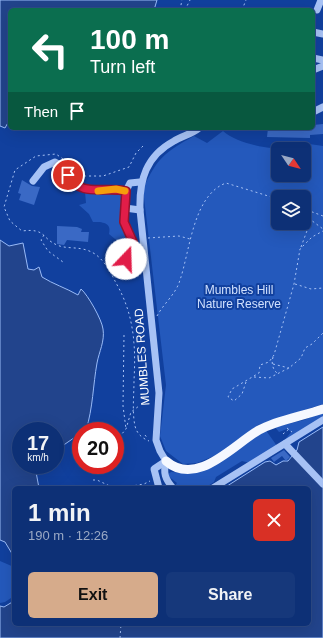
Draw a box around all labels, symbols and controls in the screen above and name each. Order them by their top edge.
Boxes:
icon: left [24,24,76,76]
text: 100 m [90,24,169,55]
text: Turn left [90,57,155,77]
icon: arrive [66,100,88,122]
text: Then [24,103,58,120]
north arrow [271,142,311,182]
map controls [271,142,311,230]
pin [51,158,85,192]
icon: arrive [57,164,79,186]
button: layers [271,190,311,230]
position arrow [105,238,147,280]
park label: Mumbles Hill Nature Reserve [197,283,281,311]
street label: MUMBLES ROAD [132,308,152,406]
speed limit sign: 20 [72,422,124,474]
text: 17 [27,432,49,454]
text: km/h [27,452,49,463]
text: 1 min [28,499,91,526]
button: close [253,499,295,541]
text: 190 m · 12:26 [28,528,108,543]
button: Exit [28,572,158,618]
button: Share [166,572,295,618]

